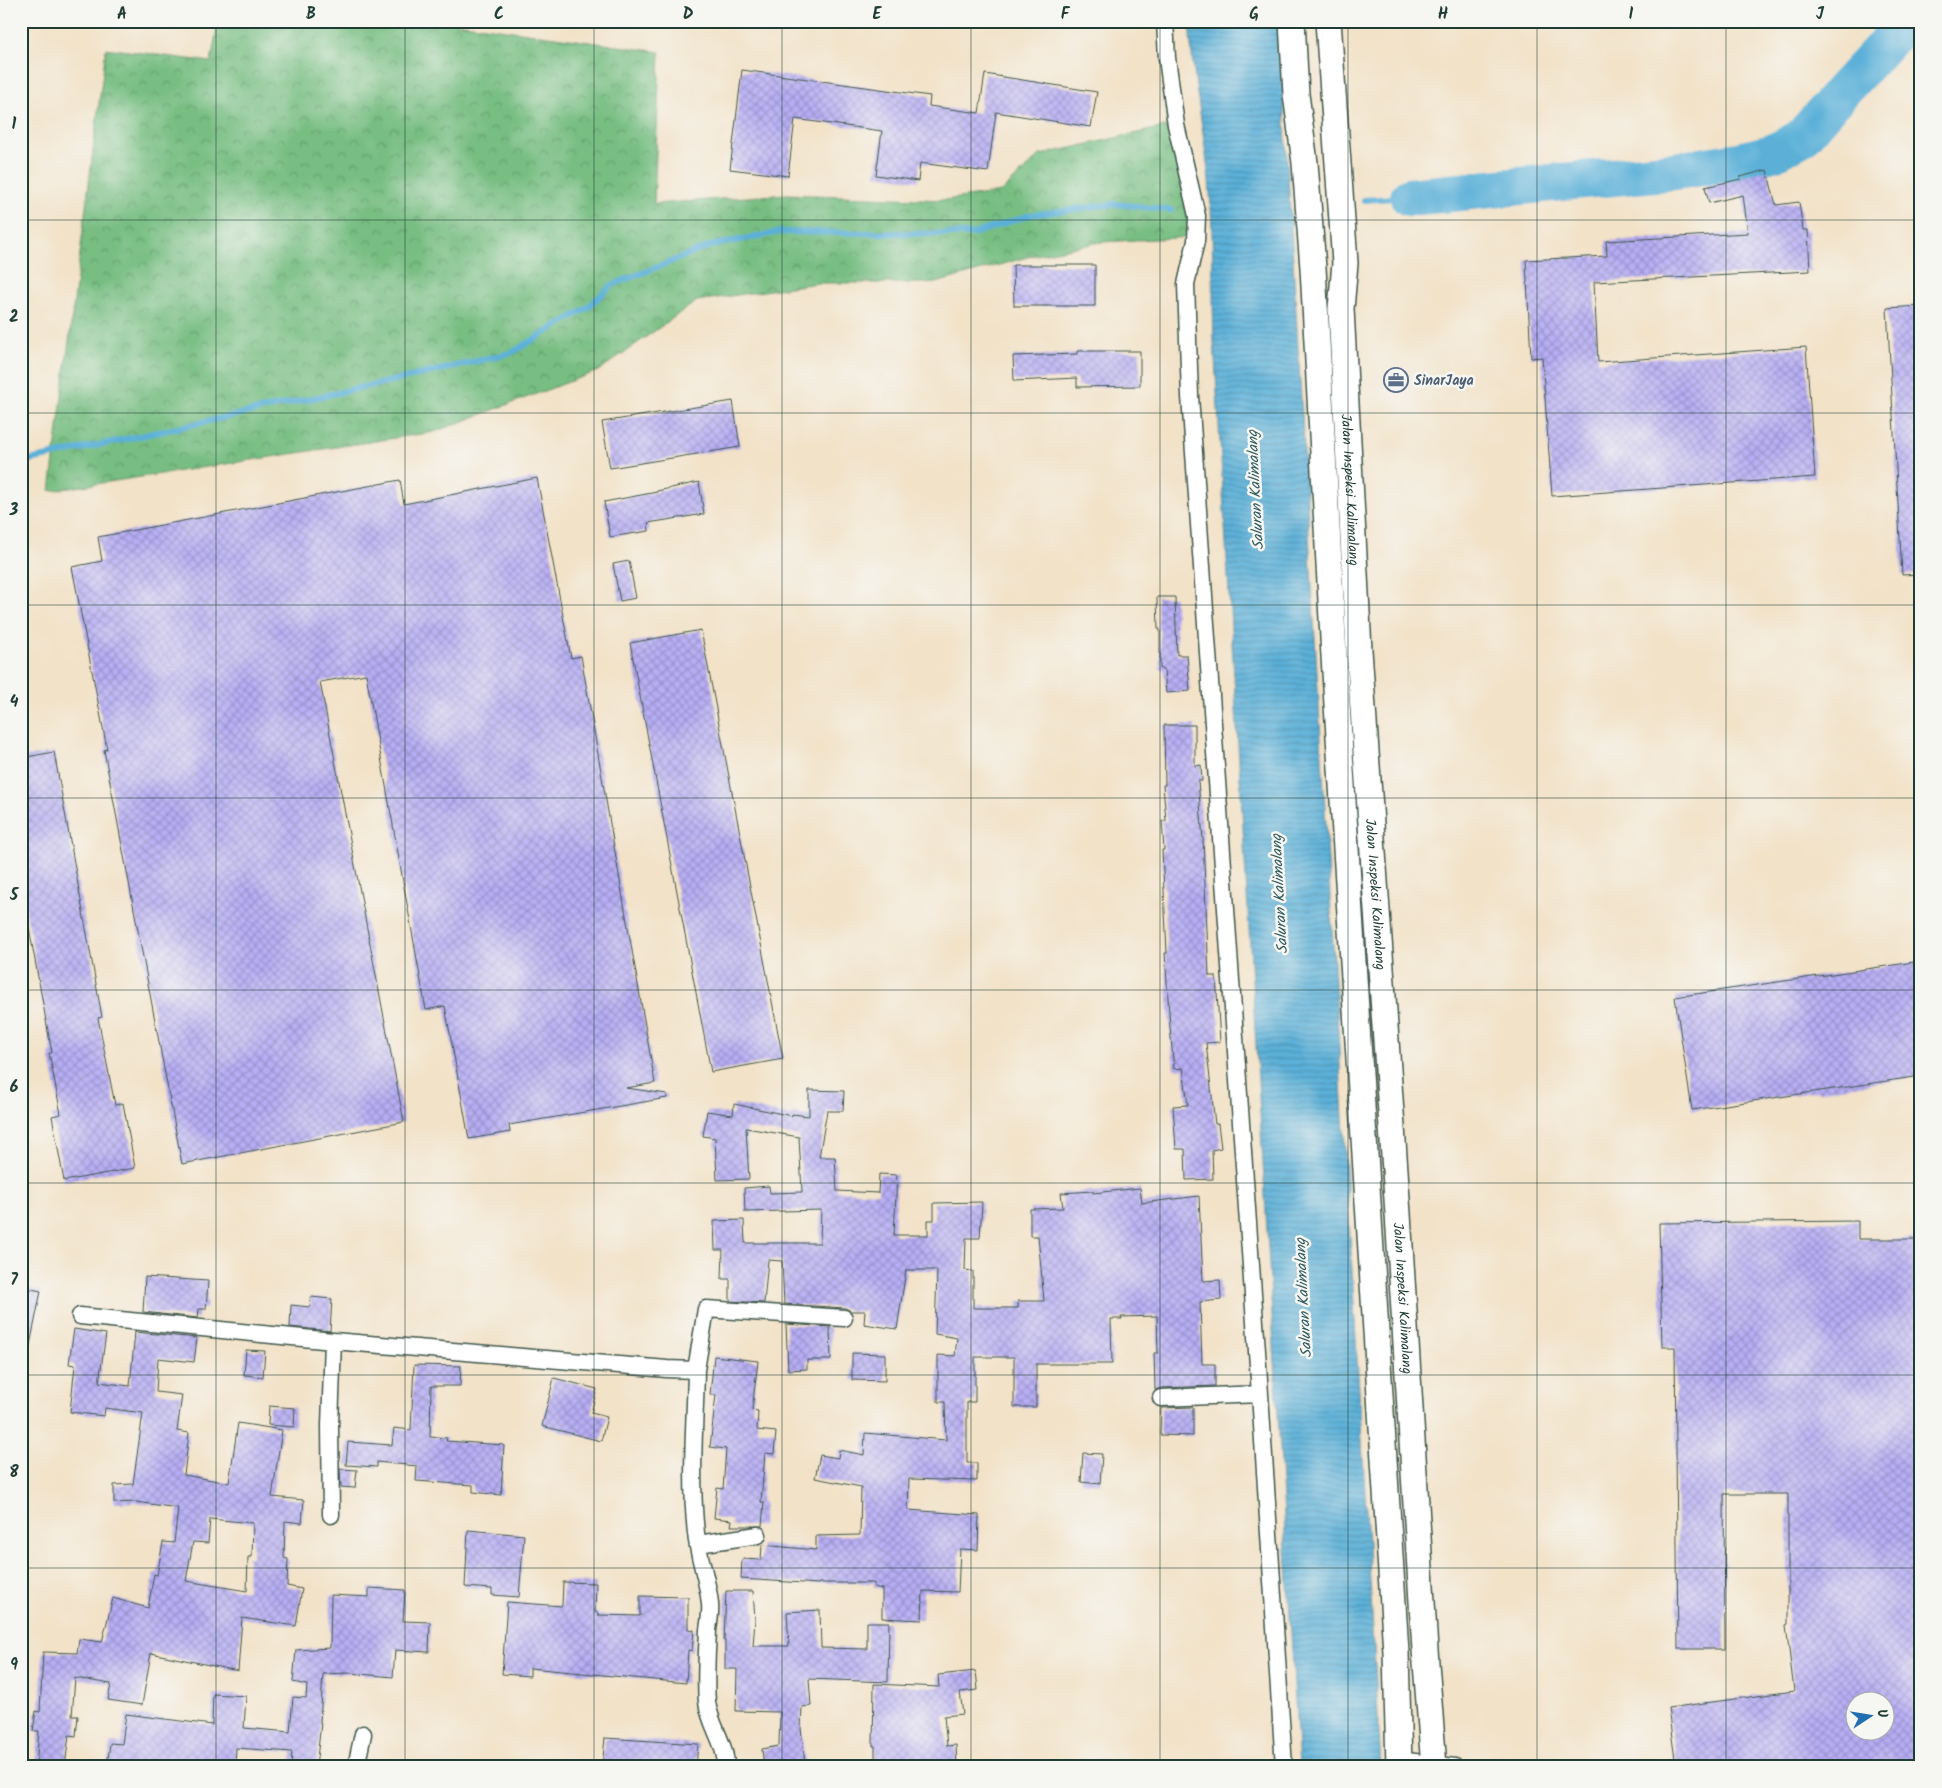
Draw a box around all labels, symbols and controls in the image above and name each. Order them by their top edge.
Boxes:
text: A [117,2,127,27]
text: B [306,2,316,27]
text: C [494,2,504,27]
text: D [683,2,694,27]
text: E [873,2,883,27]
text: F [1061,2,1071,27]
text: G [1249,2,1259,27]
text: H [1438,2,1448,27]
text: I [1629,2,1634,27]
text: J [1816,2,1825,27]
text: 1 [12,112,17,137]
text: 2 [9,305,19,330]
office icon: SinarJaya [1383,367,1409,393]
place label: SinarJaya [1414,370,1474,392]
street label: Jalan Inspeksi Kalimalang [1335,414,1365,567]
water label: Saluran Kalimalang [1241,429,1271,550]
text: 3 [9,498,19,523]
text: 4 [10,690,19,715]
street label: Jalan Inspeksi Kalimalang [1359,818,1391,971]
water label: Saluran Kalimalang [1265,833,1295,954]
text: 5 [9,883,20,908]
text: 6 [10,1075,19,1100]
street label: Jalan Inspeksi Kalimalang [1387,1222,1418,1375]
water label: Saluran Kalimalang [1289,1237,1319,1358]
text: 7 [10,1268,18,1293]
text: 8 [9,1460,19,1485]
text: 9 [10,1653,18,1678]
north arrow [1844,1690,1894,1740]
text: U [1870,1707,1894,1721]

